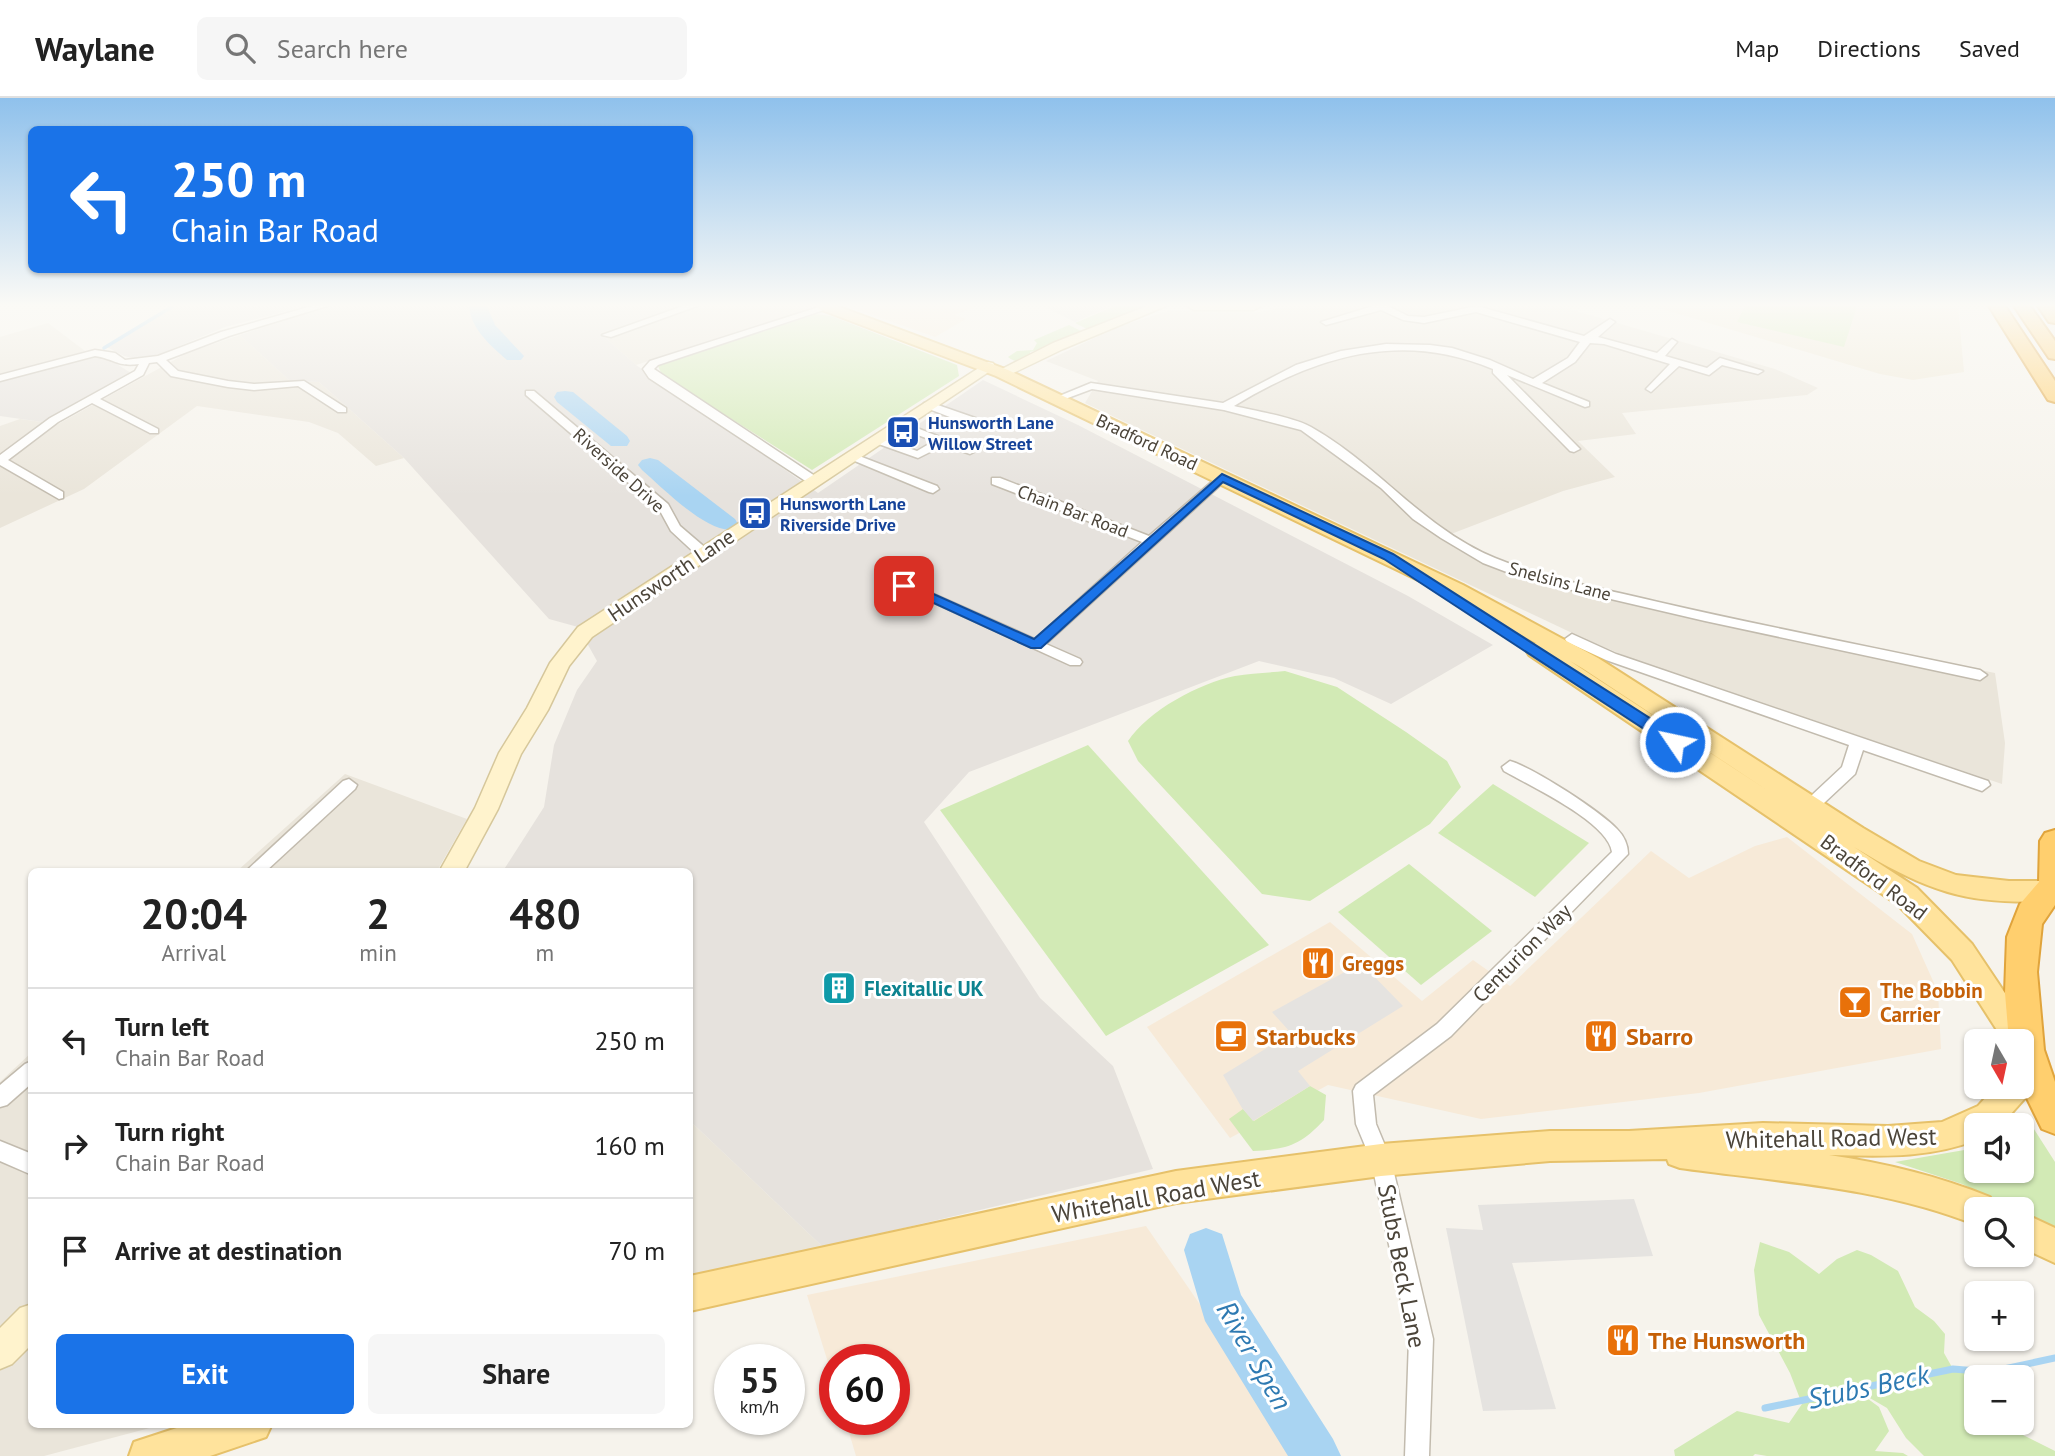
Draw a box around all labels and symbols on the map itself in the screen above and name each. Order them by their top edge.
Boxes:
street label: Bradford Road [1093,409,1201,475]
place label: Hunsworth Lane Willow Street [928,411,1054,455]
bus stop icon: Hunsworth Lane Willow Street [884,413,922,451]
street label: Riverside Drive [568,423,670,517]
street label: Chain Bar Road [1014,479,1132,543]
place label: Hunsworth Lane Riverside Drive [780,492,906,536]
bus stop icon: Hunsworth Lane Riverside Drive [736,494,774,532]
street label: Hunsworth Lane [602,523,740,627]
pin [874,556,934,616]
street label: Snelsins Lane [1506,556,1614,606]
position arrow [1638,705,1712,779]
street label: Bradford Road [1815,828,1933,926]
street label: Centurion Way [1467,898,1577,1008]
restaurant icon: Greggs [1299,944,1337,982]
place label: Greggs [1342,950,1404,977]
building icon: Flexitallic UK [820,969,858,1007]
place label: Flexitallic UK [864,975,984,1002]
place label: The Bobbin Carrier [1880,977,1983,1028]
bar icon: The Bobbin Carrier [1836,983,1874,1021]
cafe icon: Starbucks [1212,1017,1250,1055]
restaurant icon: Sbarro [1582,1017,1620,1055]
place label: Starbucks [1256,1021,1356,1052]
place label: Sbarro [1626,1021,1693,1052]
north arrow [1964,1029,2034,1099]
street label: Whitehall Road West [1725,1121,1937,1155]
street label: Whitehall Road West [1049,1162,1263,1230]
street label: Stubs Beck Lane [1371,1181,1433,1351]
water label: River Spen [1209,1294,1301,1416]
restaurant icon: The Hunsworth [1604,1321,1642,1359]
place label: The Hunsworth [1648,1325,1805,1356]
speed limit sign: 60 [819,1344,910,1435]
water label: Stubs Beck [1804,1355,1934,1417]

